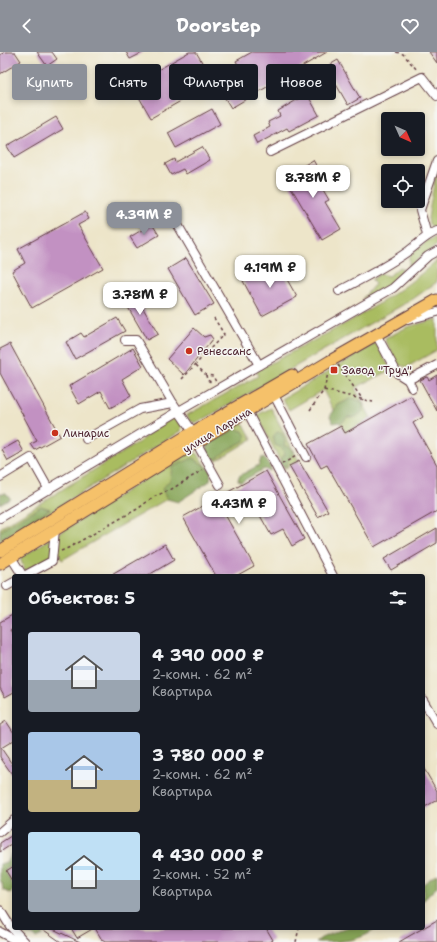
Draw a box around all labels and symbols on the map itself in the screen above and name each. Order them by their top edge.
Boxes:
north arrow [381,112,425,156]
pin: 8.78M ₽ [276,165,350,199]
pin: 4.39M ₽ [107,202,181,236]
pin: 4.19M ₽ [233,255,307,289]
pin: 3.78M ₽ [103,282,177,316]
place label: Ренессанс [197,344,252,359]
marker: Ренессанс [184,346,194,356]
place label: Завод "Труд" [342,363,412,378]
marker: Завод "Труд" [329,365,339,375]
street label: улица Ларина [180,404,255,457]
place label: Линарис [63,426,110,441]
marker: Линарис [50,428,60,438]
pin: 4.43M ₽ [202,491,276,525]

